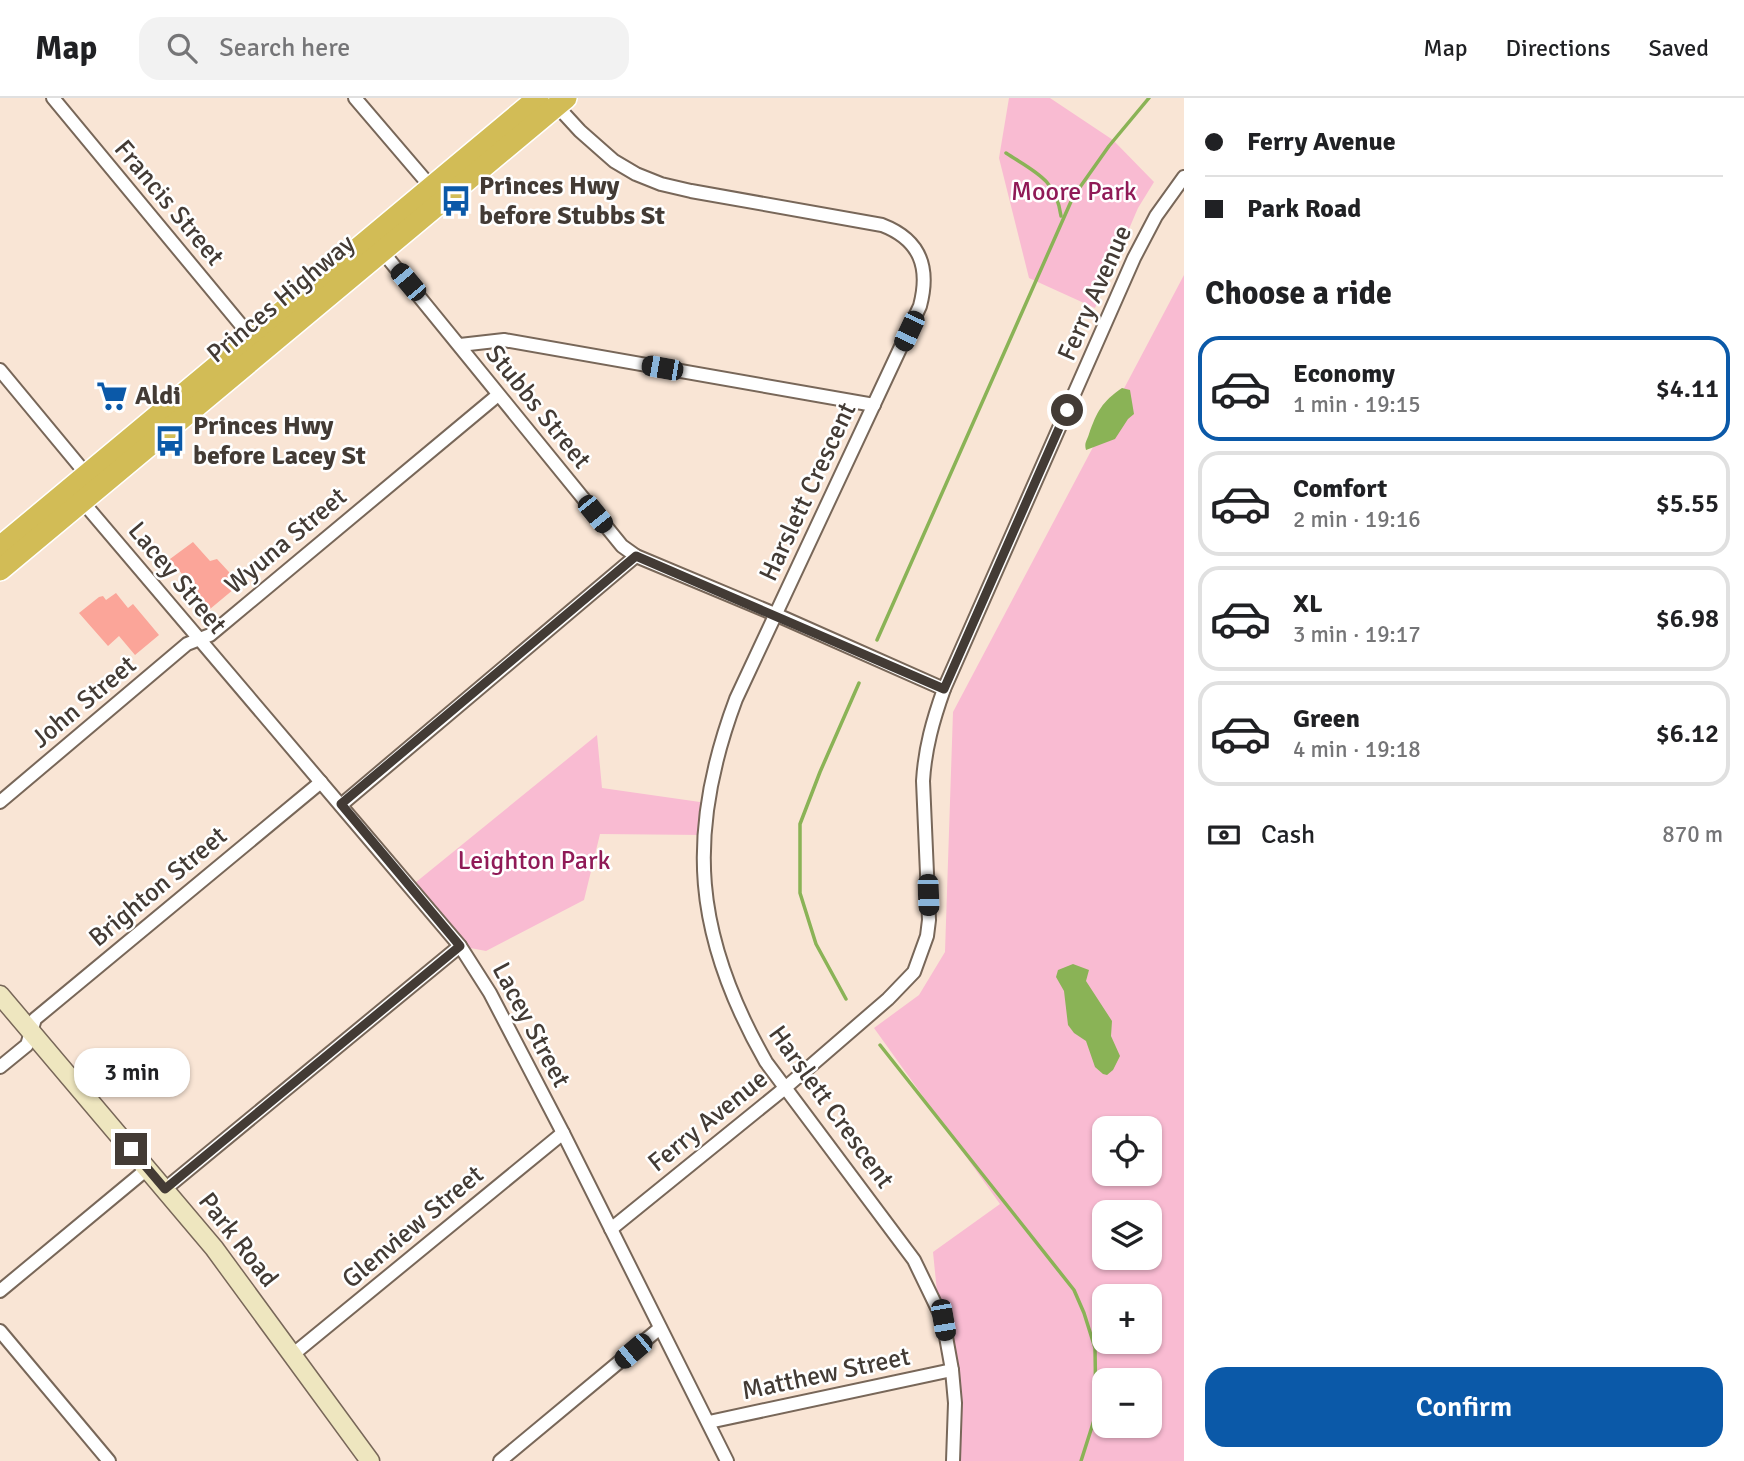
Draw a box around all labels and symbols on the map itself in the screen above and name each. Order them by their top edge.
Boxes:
street label: Francis Street [107,134,231,272]
place label: Princes Hwy before Stubbs St [479,170,665,232]
park label: Moore Park [1011,176,1137,208]
bus stop icon: Princes Hwy before Stubbs St [439,184,473,218]
street label: Ferry Avenue [1051,220,1139,366]
street label: Princes Highway [200,228,362,370]
car [387,259,430,305]
car [891,308,928,354]
street label: Stubbs Street [478,339,598,475]
car [640,354,685,382]
supermarket icon: Aldi [95,379,129,413]
place label: Aldi [135,380,181,412]
route start [1051,394,1083,426]
street label: Harslett Crescent [753,398,863,586]
place label: Princes Hwy before Lacey St [193,410,366,472]
bus stop icon: Princes Hwy before Lacey St [153,424,187,458]
street label: Wyuna Street [219,481,353,601]
car [574,491,617,537]
street label: Lacey Street [121,515,233,641]
street label: John Street [25,649,143,755]
street label: Brighton Street [82,820,234,954]
park label: Leighton Park [457,845,611,877]
car [917,874,940,916]
street label: Lacey Street [485,957,577,1093]
street label: Harslett Crescent [761,1019,901,1195]
callout: 3 min [73,1048,189,1096]
street label: Ferry Avenue [642,1063,774,1179]
route end [115,1133,147,1165]
street label: Glenview Street [336,1159,490,1295]
street label: Park Road [191,1186,285,1294]
car [930,1297,957,1343]
car [611,1329,656,1373]
street label: Matthew Street [739,1341,913,1407]

